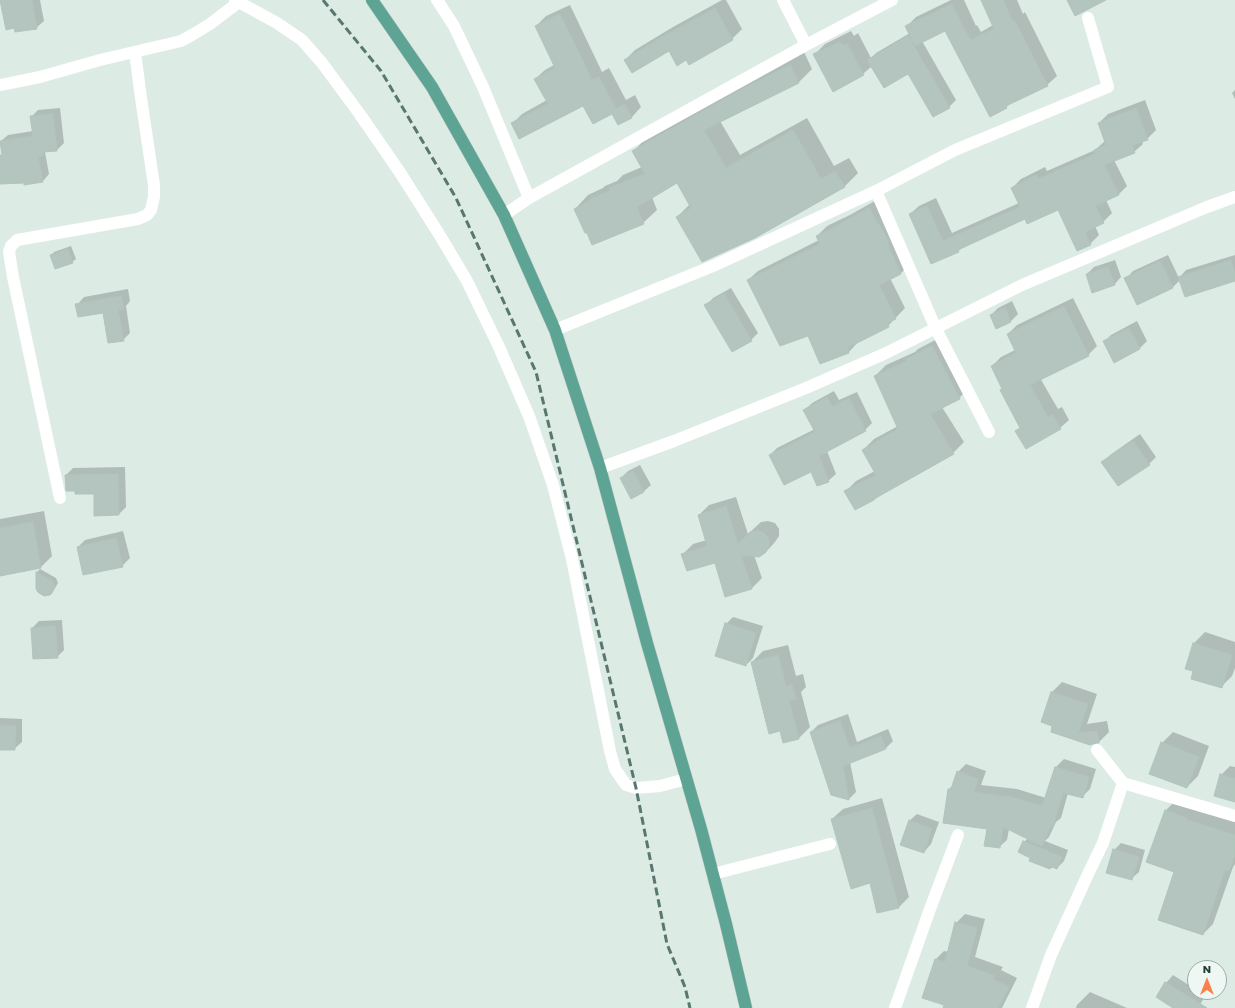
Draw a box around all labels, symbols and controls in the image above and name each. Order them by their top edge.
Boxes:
north arrow [1187,960,1227,1000]
text: N [1203,961,1211,977]

